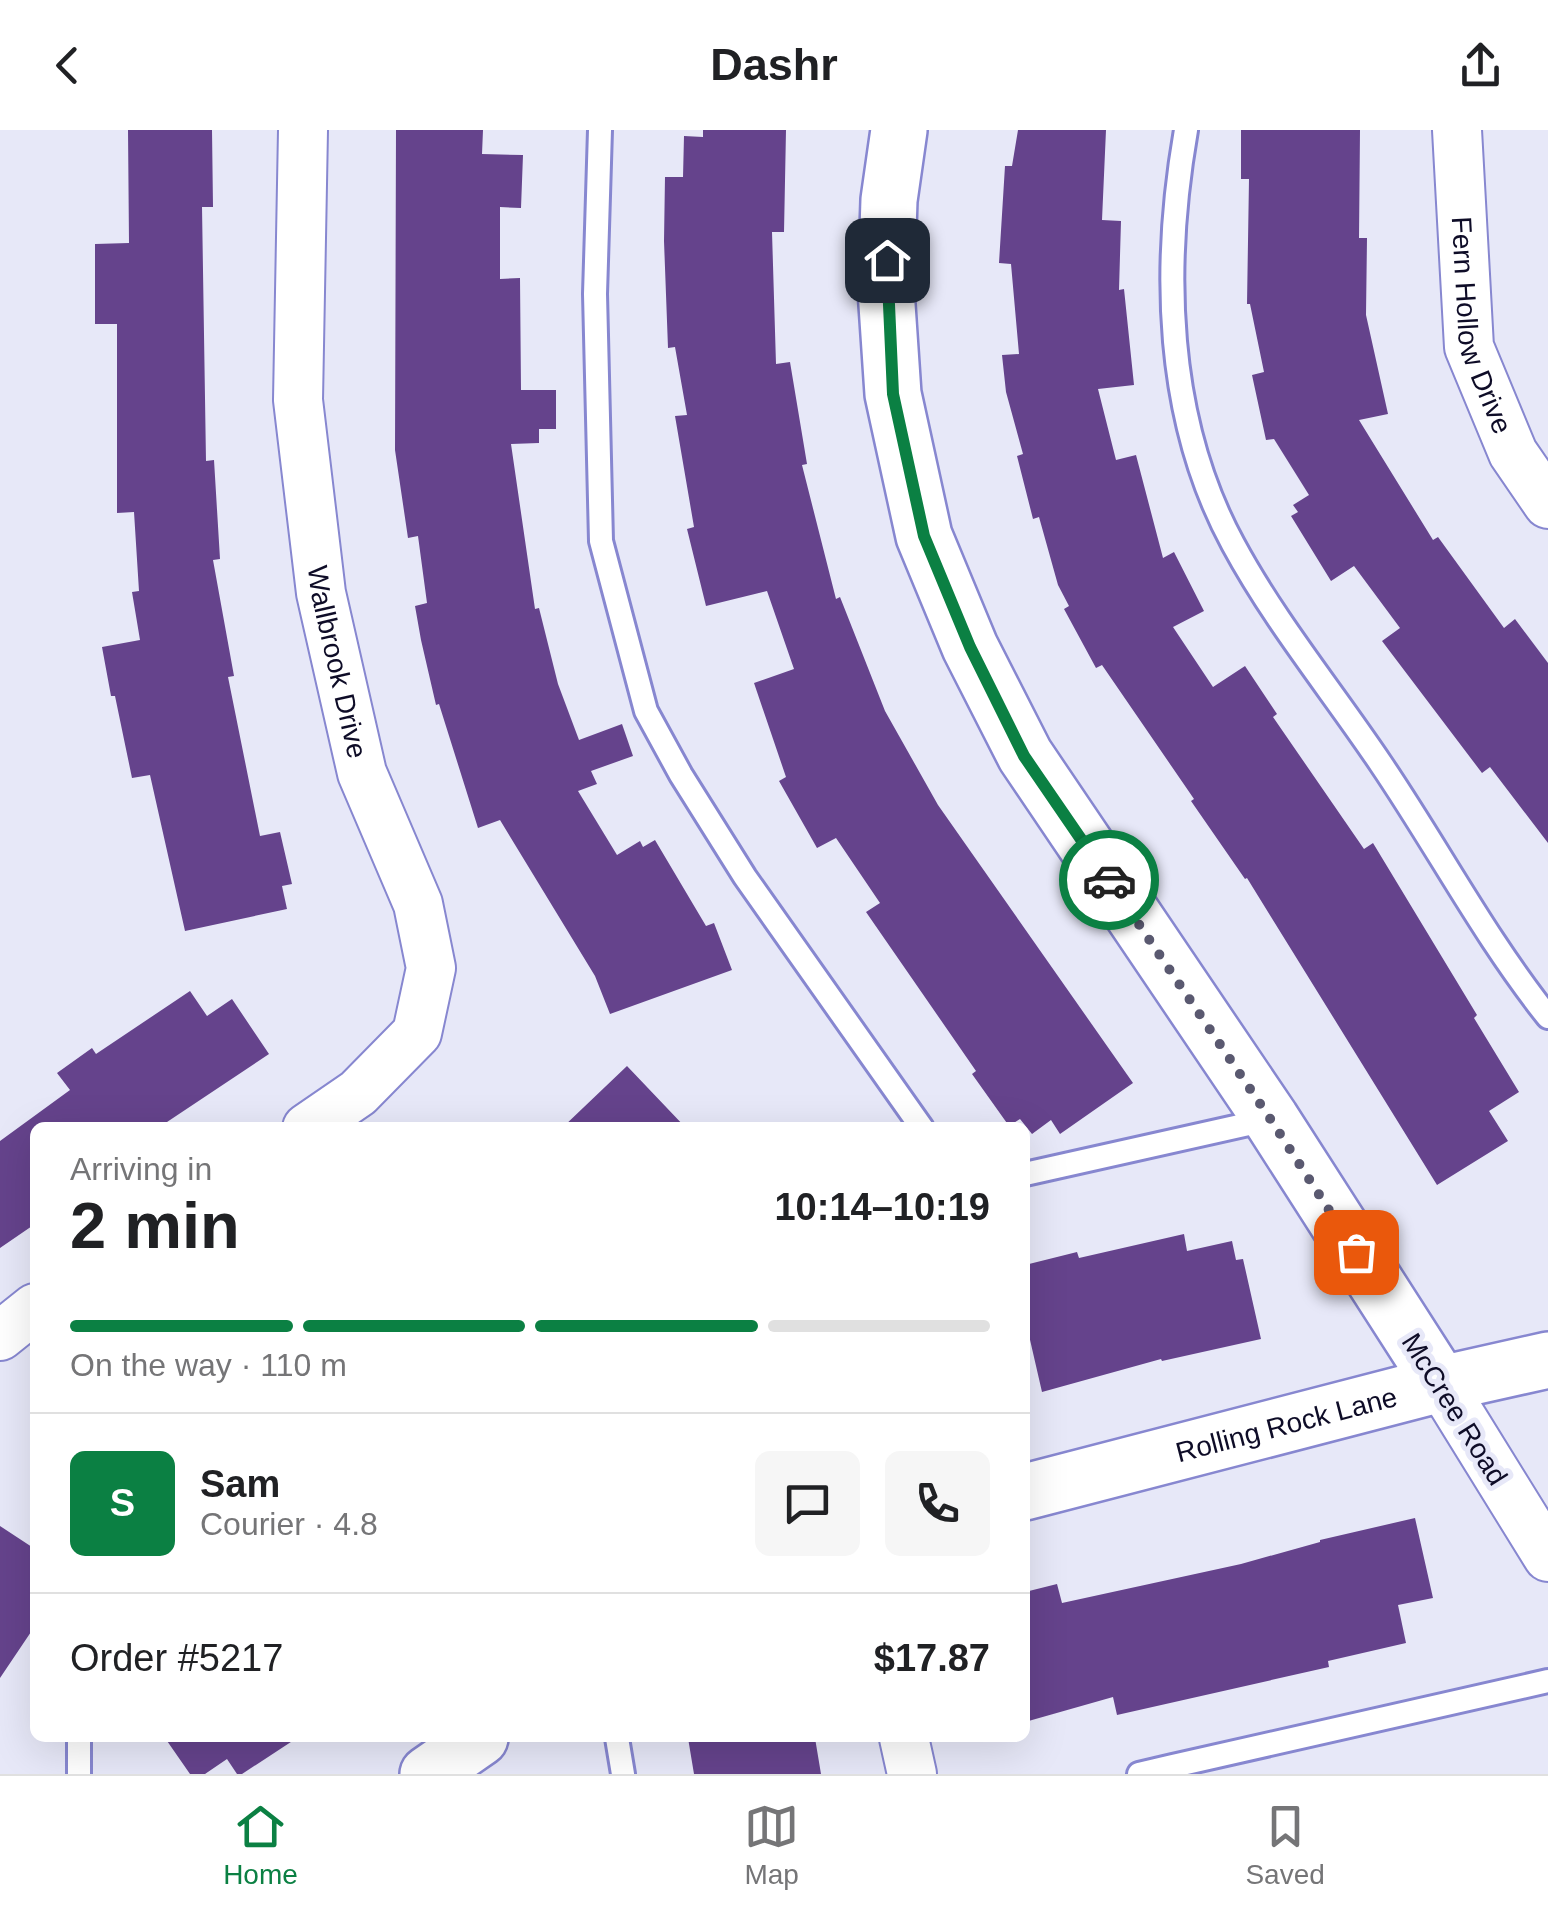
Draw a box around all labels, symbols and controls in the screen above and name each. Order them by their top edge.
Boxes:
icon: back [40,38,95,93]
icon: share [1453,38,1508,93]
text: Dashr [710,39,838,90]
street label: Fern Hollow Drive [1446,216,1518,438]
pin [845,218,930,303]
icon: home [860,233,915,288]
street label: Wallbrook Drive [302,564,373,761]
courier [1059,830,1159,930]
icon: car [1082,853,1137,908]
text: Arriving in [70,1151,212,1187]
text: 10:14–10:19 [774,1186,990,1228]
text: 2 min [70,1189,240,1262]
pin [1314,1210,1399,1295]
icon: bag [1329,1225,1384,1280]
street label: McCree Road [1396,1328,1513,1491]
text: On the way · 110 m [70,1347,347,1383]
street label: Rolling Rock Lane [1173,1381,1400,1468]
button: chat [755,1451,860,1556]
button: phone [885,1451,990,1556]
text: Sam [200,1463,280,1505]
text: S [110,1482,135,1524]
text: Courier · 4.8 [200,1506,378,1542]
text: Order #5217 [70,1637,283,1679]
text: $17.87 [874,1637,990,1679]
tab: Home [223,1799,298,1891]
tab: Map [744,1799,799,1891]
tab: Saved [1245,1799,1325,1891]

